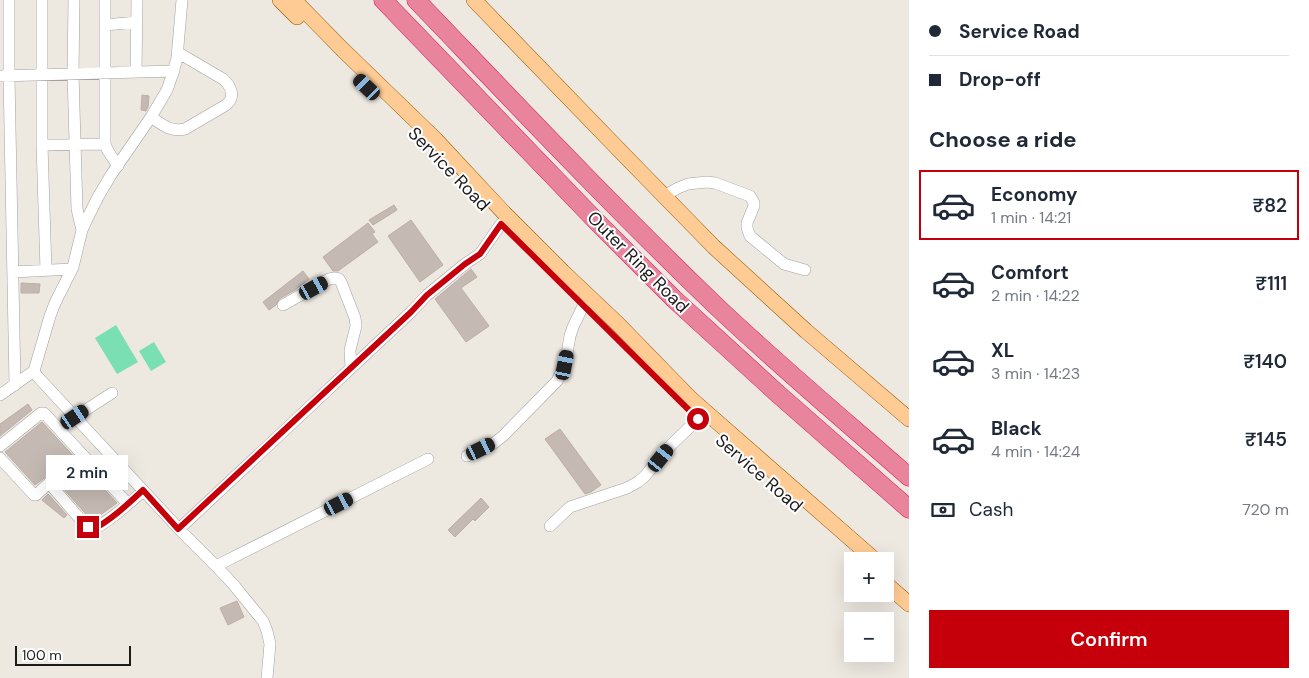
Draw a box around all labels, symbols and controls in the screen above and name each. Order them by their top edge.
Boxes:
text: Service Road [959,19,1080,44]
text: Drop-off [959,67,1041,92]
car [350,71,383,103]
street label: Service Road [403,122,495,216]
text: Choose a ride [929,125,1077,154]
text: Economy [991,182,1078,207]
icon: car [931,183,976,228]
text: ₹82 [1253,193,1287,218]
street label: Outer Ring Road [582,206,694,318]
text: 1 min · 14:21 [991,207,1071,228]
text: Comfort [991,260,1069,285]
icon: car [931,261,976,306]
text: ₹111 [1255,271,1287,296]
car [297,274,330,302]
text: 2 min · 14:22 [991,285,1080,306]
text: XL [991,338,1014,363]
icon: car [931,339,976,384]
car [554,349,575,381]
text: ₹140 [1243,349,1287,374]
text: 3 min · 14:23 [991,363,1080,384]
car [58,402,91,432]
route start [687,408,709,430]
text: Black [991,416,1042,441]
icon: car [931,417,976,462]
text: ₹145 [1245,427,1287,452]
street label: Service Road [710,428,808,518]
car [464,436,497,462]
text: 4 min · 14:24 [991,441,1081,462]
car [645,442,676,474]
callout: 2 min [47,454,129,490]
text: 2 min [66,462,108,483]
car [322,491,355,517]
icon: cash [929,496,957,524]
text: Cash [969,497,1013,522]
text: 720 m [1242,499,1289,520]
route end [77,516,99,538]
map controls [844,552,894,662]
button: + [844,552,894,602]
button: Confirm [929,610,1289,668]
button: − [844,612,894,662]
scale bar [15,643,131,666]
text: 100 m [22,646,62,664]

